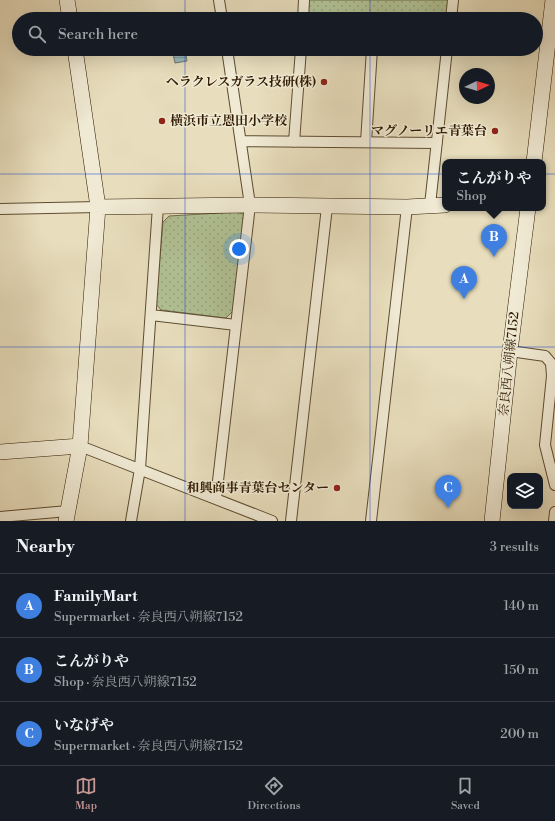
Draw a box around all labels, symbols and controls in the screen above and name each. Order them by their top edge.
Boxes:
search box [12,12,543,56]
icon: search [26,23,48,45]
text: Search here [58,25,138,44]
north arrow [459,68,495,104]
place label: ヘラクレスガラス技研(株) [166,74,316,90]
marker: ヘラクレスガラス技研(株) [319,77,329,87]
place label: 横浜市立恩田小学校 [170,113,288,129]
marker: 横浜市立恩田小学校 [157,116,167,126]
place label: マグノーリエ青葉台 [371,123,487,139]
marker: マグノーリエ青葉台 [490,126,500,136]
popup [442,159,546,211]
text: こんがりや [456,169,532,188]
text: Shop [456,188,487,204]
pin: B [481,224,507,257]
your location [229,239,249,259]
pin: A [451,266,477,299]
street label: 奈良西八朔線7152 [496,311,522,417]
map controls [507,473,543,509]
button: layers [507,473,543,509]
pin: C [435,475,461,508]
place label: 和興商事青葉台センター [187,480,329,496]
marker: 和興商事青葉台センター [332,483,342,493]
text: Nearby [16,536,75,558]
text: 3 results [490,539,539,555]
text: FamilyMart [54,587,138,606]
text: A [24,598,34,614]
text: 140 m [503,598,539,614]
text: Supermarket · 奈良西八朔線7152 [54,609,243,625]
text: こんがりや [54,652,129,671]
text: B [24,662,34,678]
text: 150 m [504,662,539,678]
text: Shop · 奈良西八朔線7152 [54,674,197,690]
text: いなげや [54,716,114,735]
text: C [24,726,34,742]
text: 200 m [500,726,539,742]
text: Supermarket · 奈良西八朔線7152 [54,738,243,754]
tab: Map [75,775,97,813]
tab: Directions [248,775,301,813]
tab: Saved [451,775,480,813]

